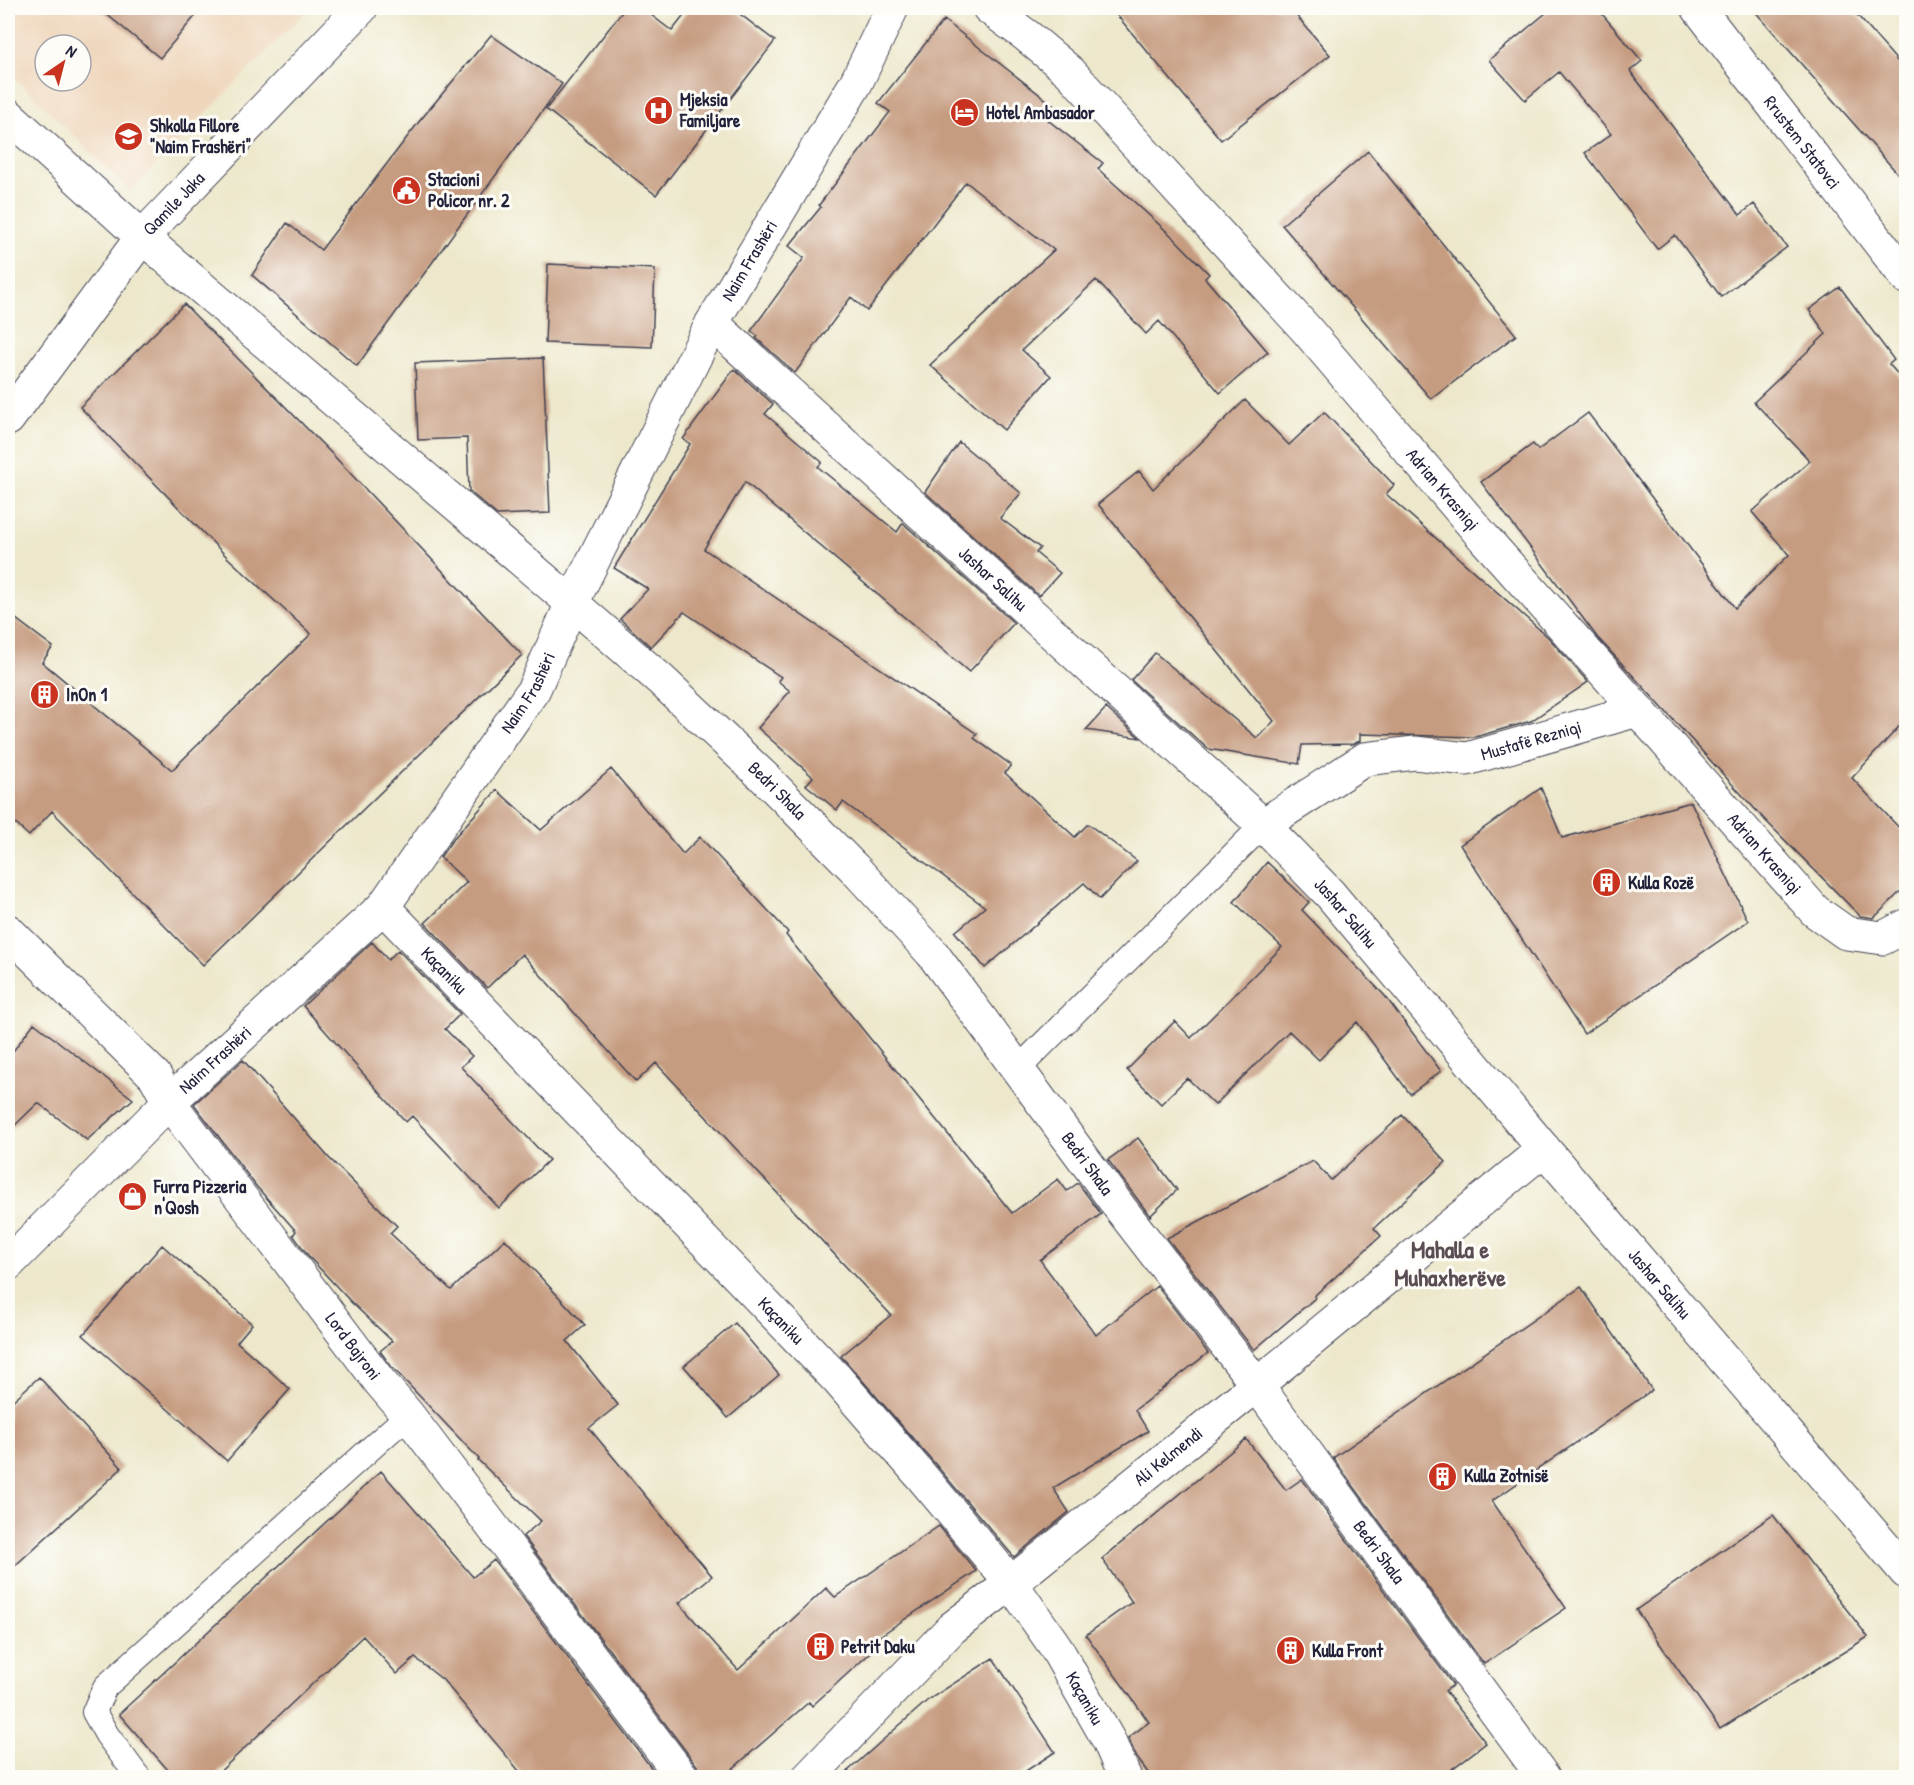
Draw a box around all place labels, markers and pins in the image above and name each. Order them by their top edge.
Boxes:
place label: Mjeksia Familjare [679,87,741,133]
hospital icon: Mjeksia Familjare [643,94,675,126]
hotel icon: Hotel Ambasador [949,97,981,129]
place label: Hotel Ambasador [986,100,1095,125]
place label: Shkolla Fillore "Naim Frashëri" [150,113,251,159]
school or university icon: Shkolla Fillore "Naim Frashëri" [113,120,145,152]
place label: Stacioni Policor nr. 2 [428,167,510,213]
public building icon: Stacioni Policor nr. 2 [391,174,423,206]
building icon: InOn 1 [29,679,61,711]
place label: InOn 1 [66,682,108,707]
building icon: Kulla Rozë [1591,867,1623,899]
place label: Kulla Rozë [1628,870,1695,895]
place label: Furra Pizzeria n'Qosh [153,1174,247,1220]
shop icon: Furra Pizzeria n'Qosh [117,1181,149,1213]
building icon: Kulla Zotnisë [1427,1460,1459,1492]
place label: Kulla Zotnisë [1464,1463,1549,1488]
building icon: Petrit Daku [804,1631,836,1663]
place label: Petrit Daku [841,1634,915,1659]
building icon: Kulla Front [1275,1635,1307,1667]
place label: Kulla Front [1312,1638,1384,1663]

